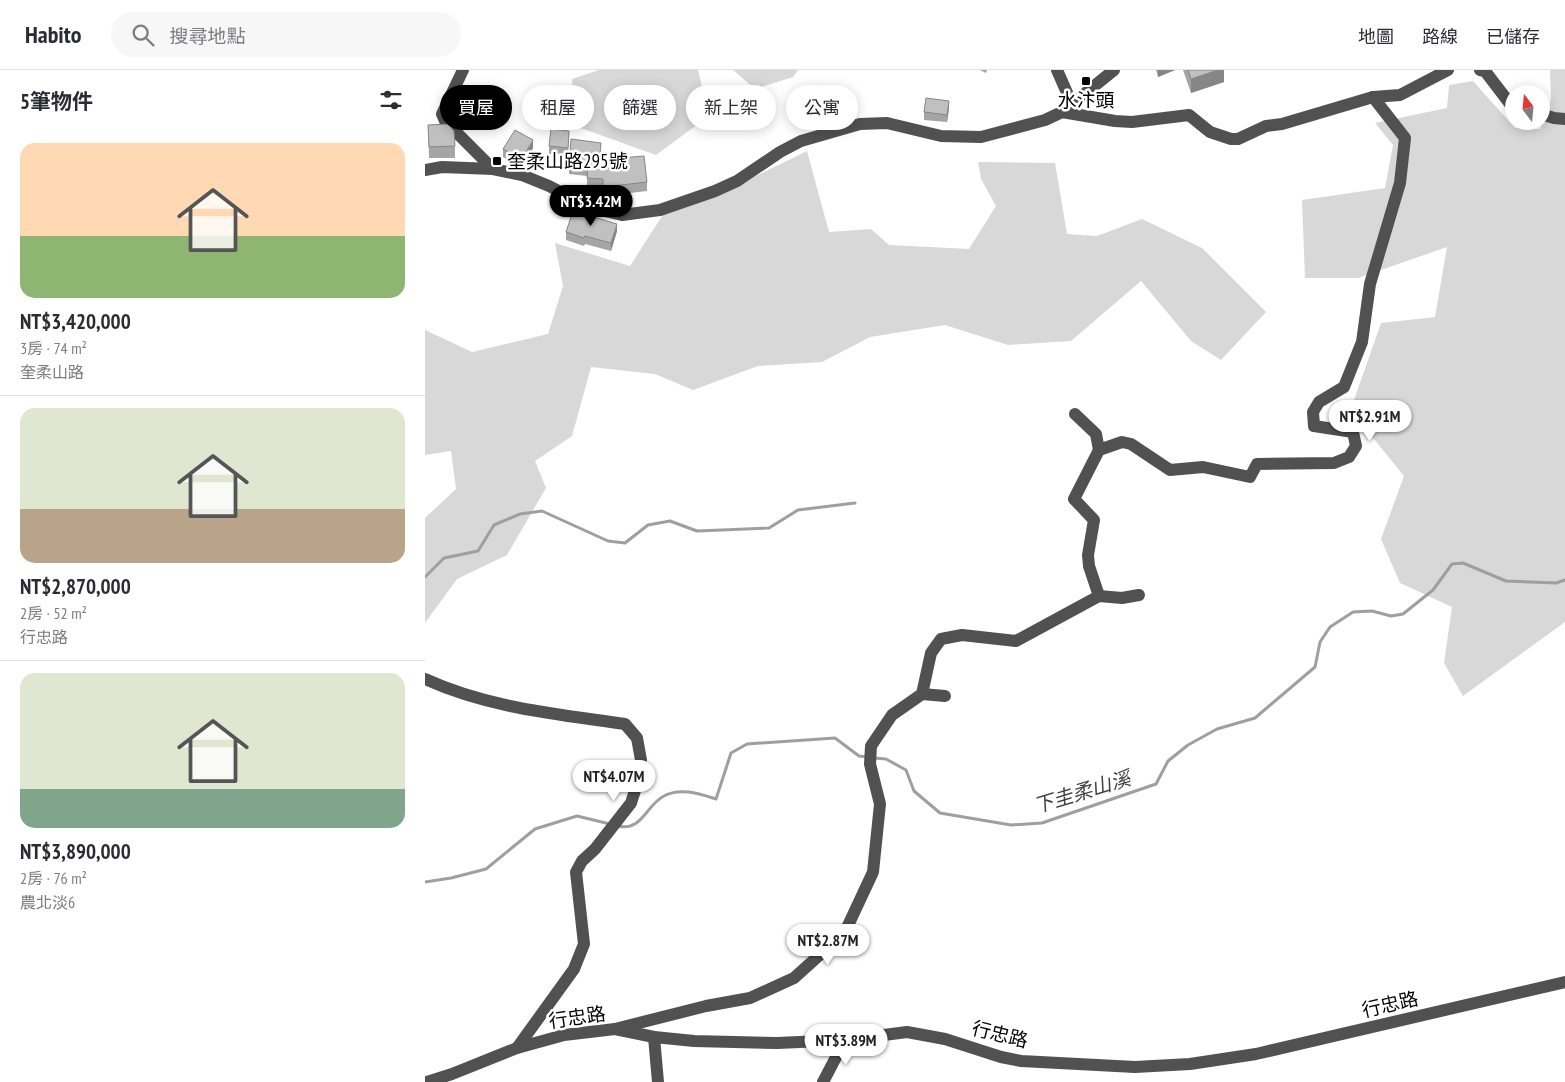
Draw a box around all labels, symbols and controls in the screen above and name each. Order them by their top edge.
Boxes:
search box [111,12,461,57]
text: Habito [25,19,81,50]
icon: search [129,21,157,49]
text: 搜尋地點 [169,24,245,48]
text: 地圖 [1358,25,1394,48]
text: 路線 [1422,25,1458,48]
text: 已儲存 [1486,25,1540,48]
marker: 水汴頭 [1080,75,1092,87]
chip: 買屋 [440,85,512,130]
chip: 租屋 [522,85,594,130]
chip: 篩選 [604,85,676,130]
chip: 新上架 [686,85,776,130]
chip: 公寓 [786,85,858,130]
north arrow [1505,85,1550,130]
map controls [1505,85,1550,130]
icon: filters [377,86,405,114]
text: 5筆物件 [20,88,93,115]
place label: 水汴頭 [1057,88,1115,112]
place label: 奎柔山路295號 [507,149,628,173]
marker: 奎柔山路295號 [491,155,503,167]
icon: home [168,175,258,265]
pin: NT$3.42M [539,184,643,227]
text: NT$3.42M [561,191,621,211]
text: NT$3,420,000 [20,308,131,335]
text: 3房 · 74 m² [20,338,87,358]
text: 奎柔山路 [20,362,84,382]
pin: NT$2.91M [1318,400,1422,442]
text: NT$2.91M [1340,406,1400,426]
icon: home [168,441,258,531]
text: NT$2,870,000 [20,573,131,600]
text: 2房 · 52 m² [20,603,87,623]
text: 行忠路 [20,627,68,647]
icon: home [168,706,258,796]
pin: NT$4.07M [562,760,666,802]
water label: 下圭柔山溪 [1030,764,1136,819]
text: NT$4.07M [584,766,644,786]
text: NT$3,890,000 [20,838,131,865]
text: 2房 · 76 m² [20,868,87,888]
text: 農北淡6 [20,892,75,912]
pin: NT$2.87M [776,924,880,966]
text: NT$2.87M [798,930,858,950]
street label: 行忠路 [1360,986,1420,1022]
street label: 行忠路 [547,1001,607,1033]
street label: 行忠路 [969,1015,1031,1053]
pin: NT$3.89M [794,1024,898,1066]
text: NT$3.89M [816,1030,876,1050]

